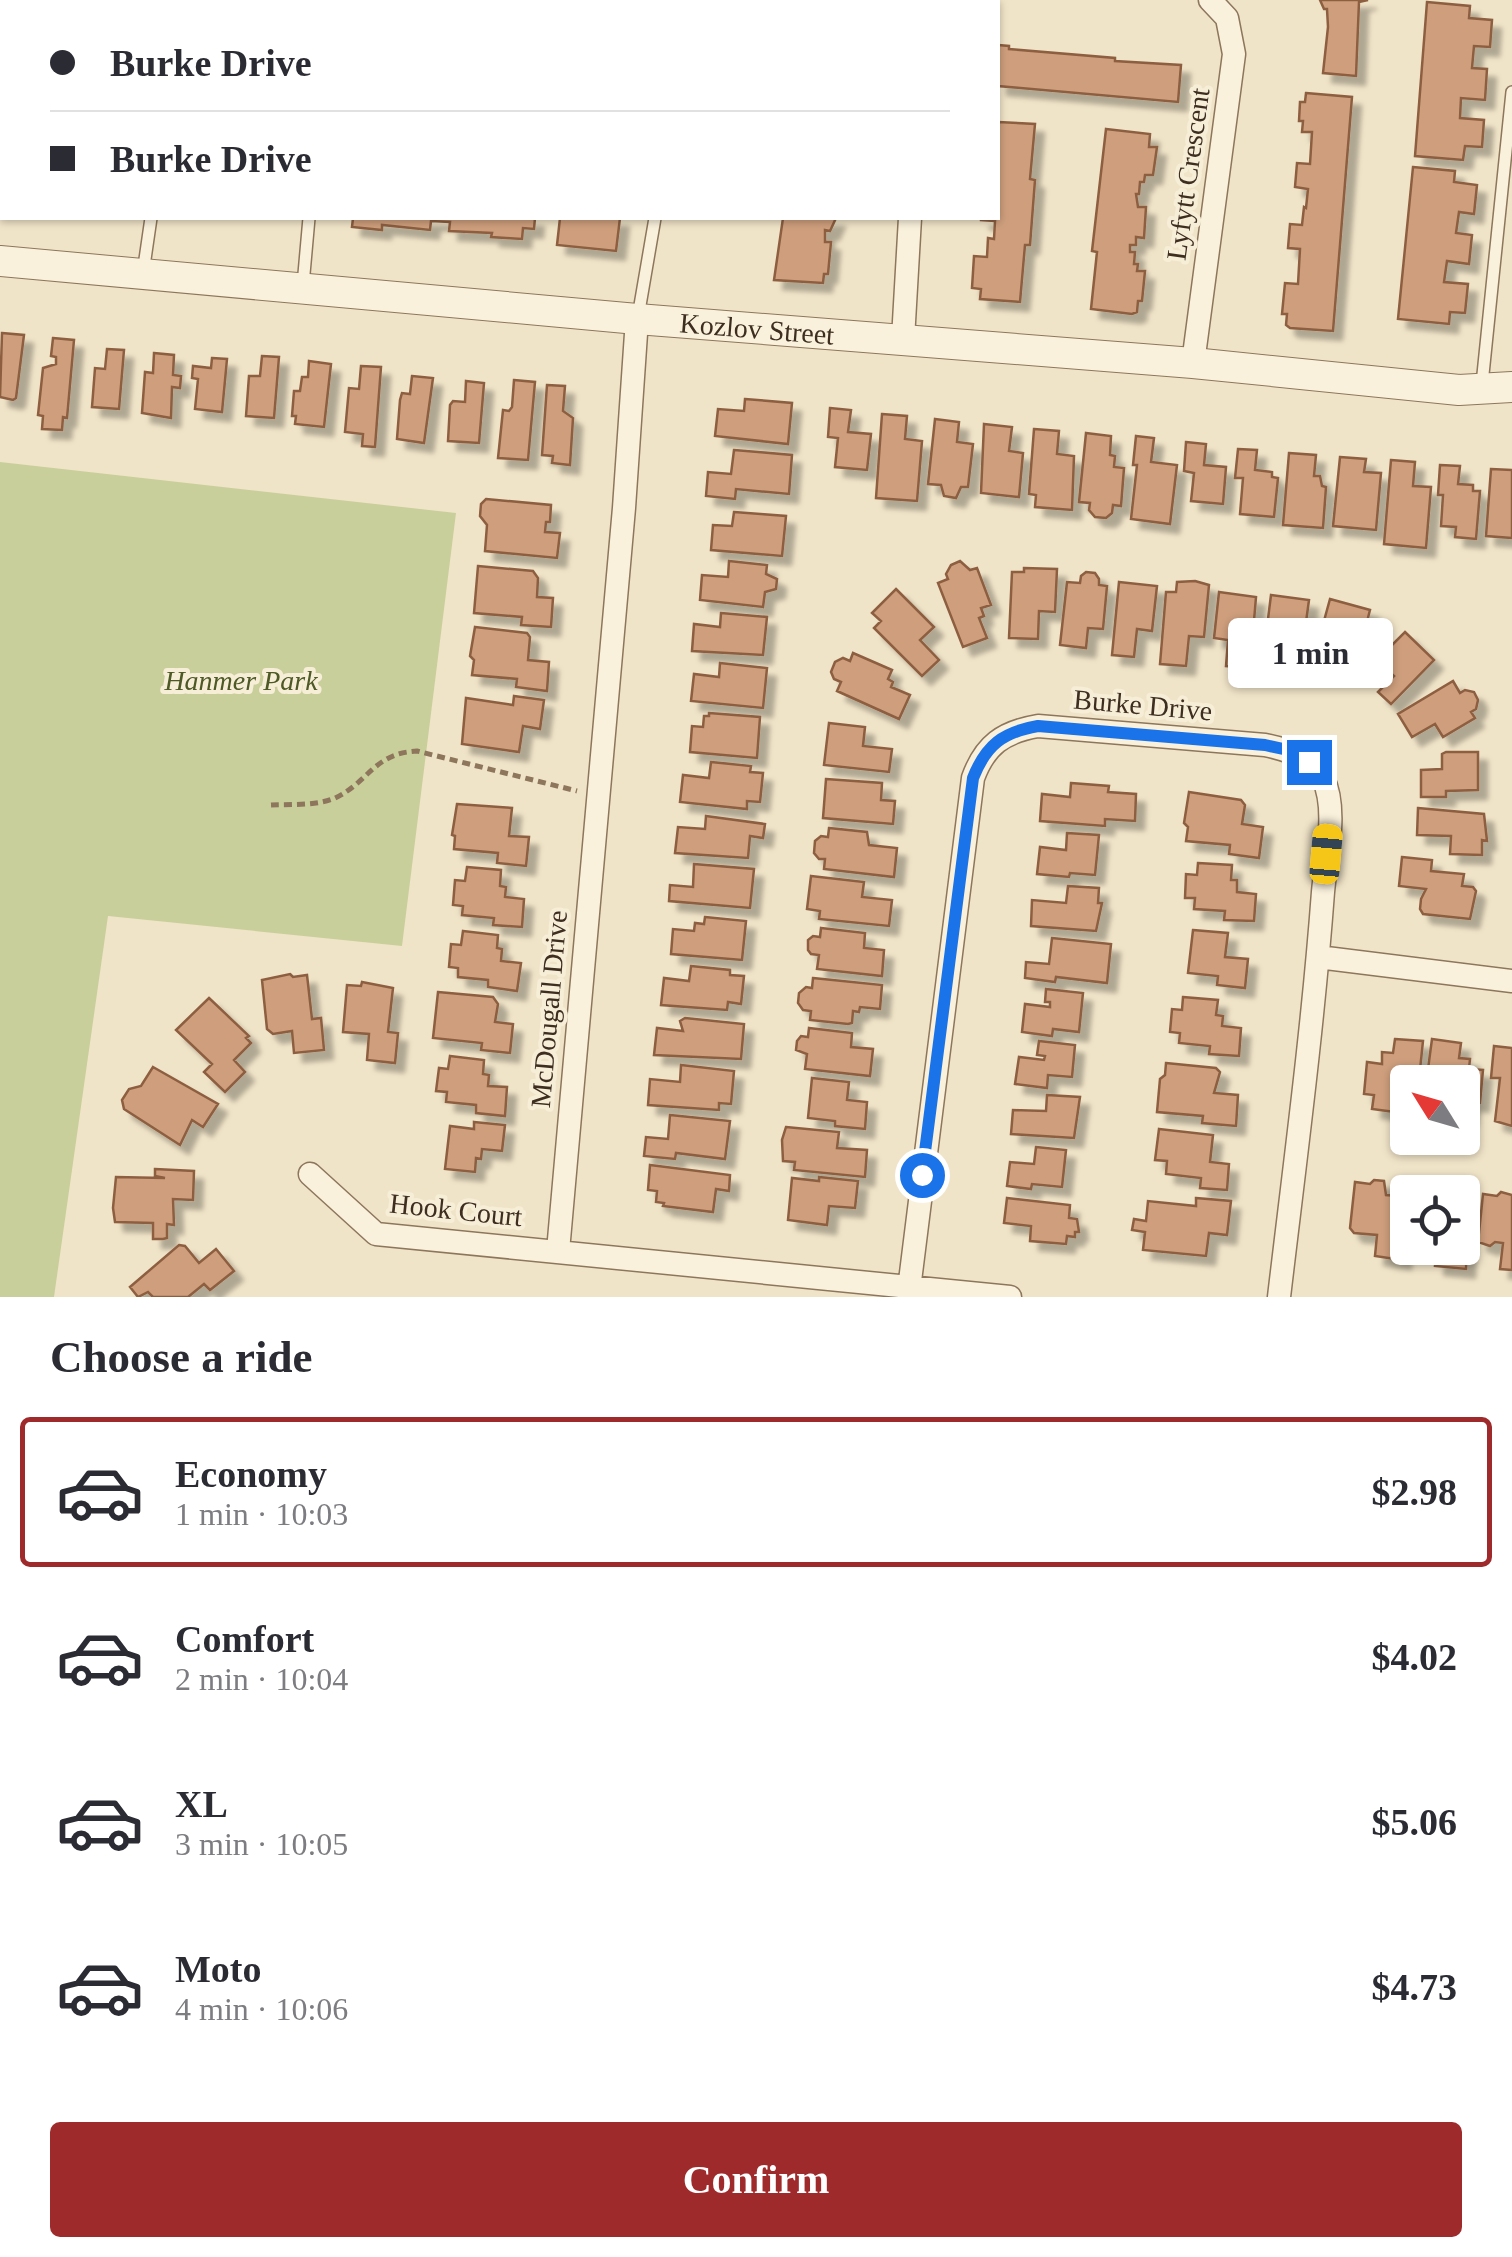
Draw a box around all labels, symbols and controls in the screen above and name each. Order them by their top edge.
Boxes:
text: Burke Drive [110,42,312,84]
street label: Lyfytt Crescent [1161,86,1215,262]
text: Burke Drive [110,138,312,180]
street label: Kozlov Street [679,307,836,350]
callout: 1 min [1226,617,1392,687]
text: 1 min [1272,635,1349,671]
park label: Hanmer Park [163,665,318,696]
street label: Burke Drive [1072,683,1214,727]
route end [1287,740,1332,785]
car [1308,823,1344,885]
street label: McDougall Drive [525,909,573,1109]
north arrow [1390,1065,1480,1155]
map controls [1390,1065,1480,1265]
route start [900,1153,945,1198]
button: locate [1390,1175,1480,1265]
street label: Hook Court [388,1188,524,1232]
text: Choose a ride [50,1332,313,1382]
icon: car [55,1447,145,1537]
text: Economy [175,1453,327,1495]
text: $2.98 [1372,1471,1457,1513]
text: 1 min · 10:03 [175,1496,348,1532]
icon: car [55,1612,145,1702]
text: Comfort [175,1618,314,1660]
text: $4.02 [1372,1636,1457,1678]
text: 2 min · 10:04 [175,1661,348,1697]
icon: car [55,1777,145,1867]
text: XL [175,1783,228,1825]
text: $5.06 [1372,1801,1457,1843]
text: 3 min · 10:05 [175,1826,348,1862]
icon: car [55,1942,145,2032]
text: Moto [175,1948,262,1990]
text: $4.73 [1372,1966,1457,2008]
text: 4 min · 10:06 [175,1991,348,2027]
button: Confirm [50,2122,1462,2237]

